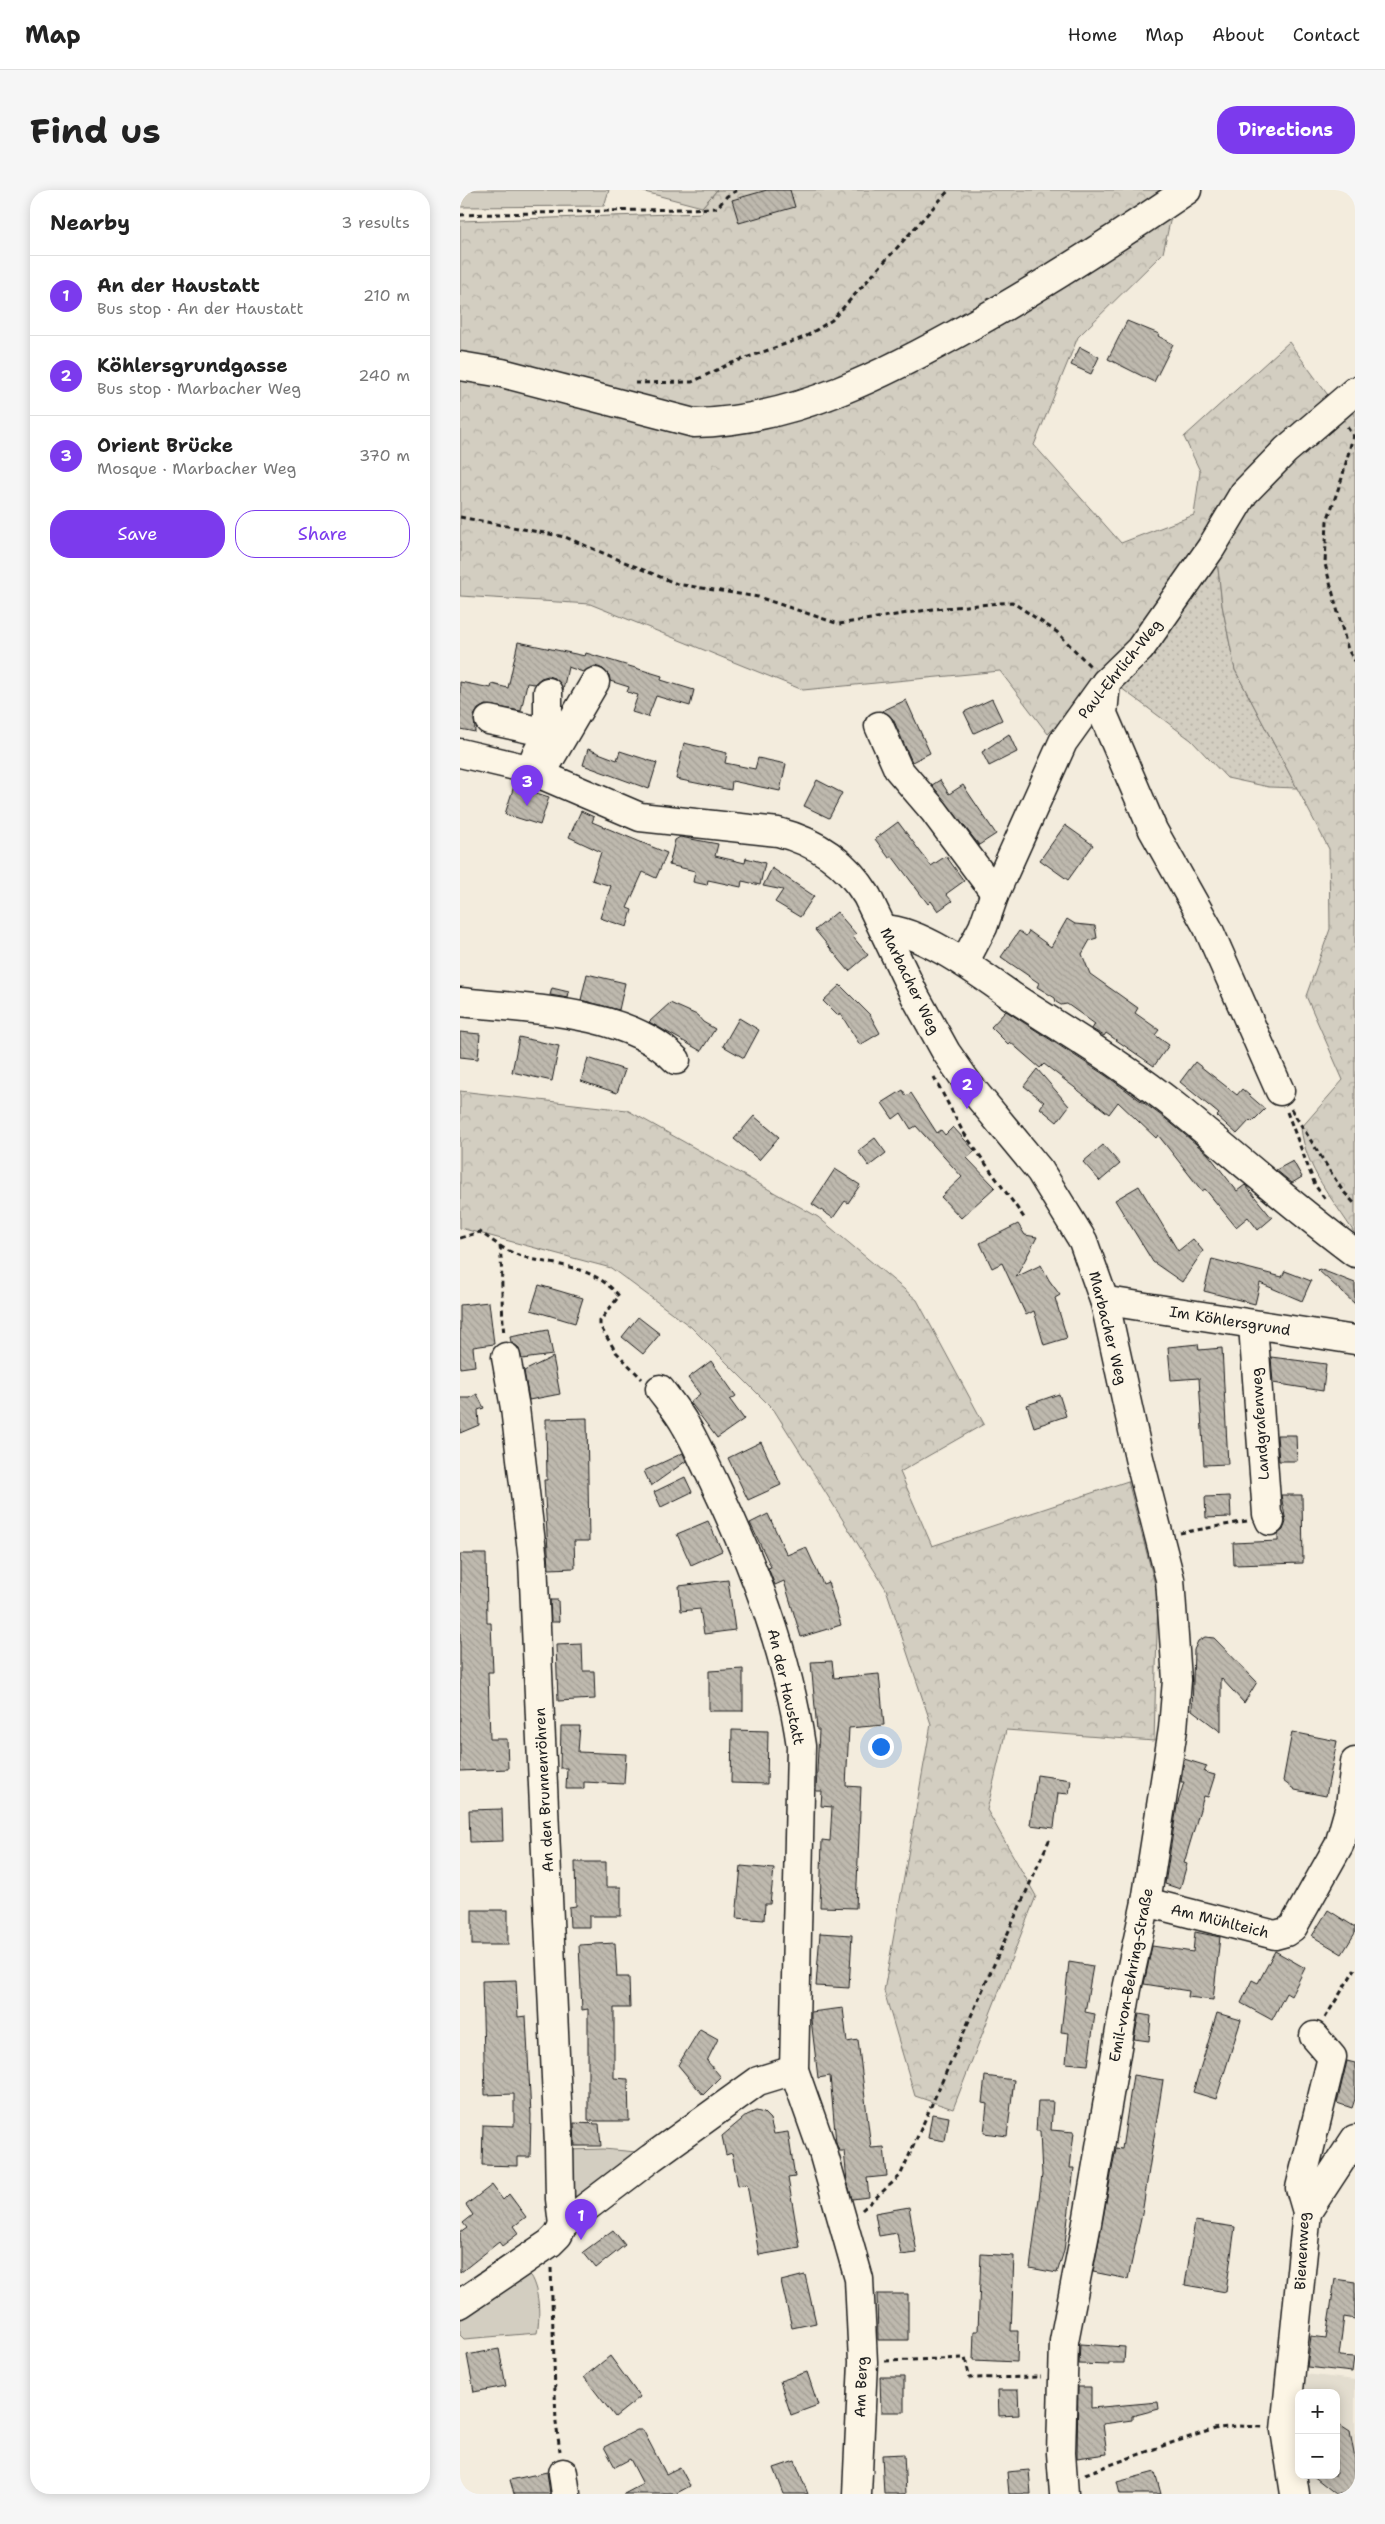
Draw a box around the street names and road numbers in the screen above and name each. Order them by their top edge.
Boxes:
street label: Paul-Ehrlich-Weg [1074,615,1166,723]
street label: Marbacher Weg [876,924,944,1038]
street label: Marbacher Weg [1084,1269,1132,1387]
street label: Im Köhlersgrund [1168,1302,1292,1341]
street label: Landgrafenweg [1246,1367,1274,1481]
street label: An der Haustatt [763,1627,809,1747]
street label: An den Brunnenröhren [530,1707,558,1873]
street label: Emil-von-Behring-Straße [1104,1886,1158,2064]
street label: Am Mühlteich [1169,1899,1271,1943]
street label: Bienenweg [1290,2211,1314,2291]
street label: Am Berg [850,2356,872,2418]

